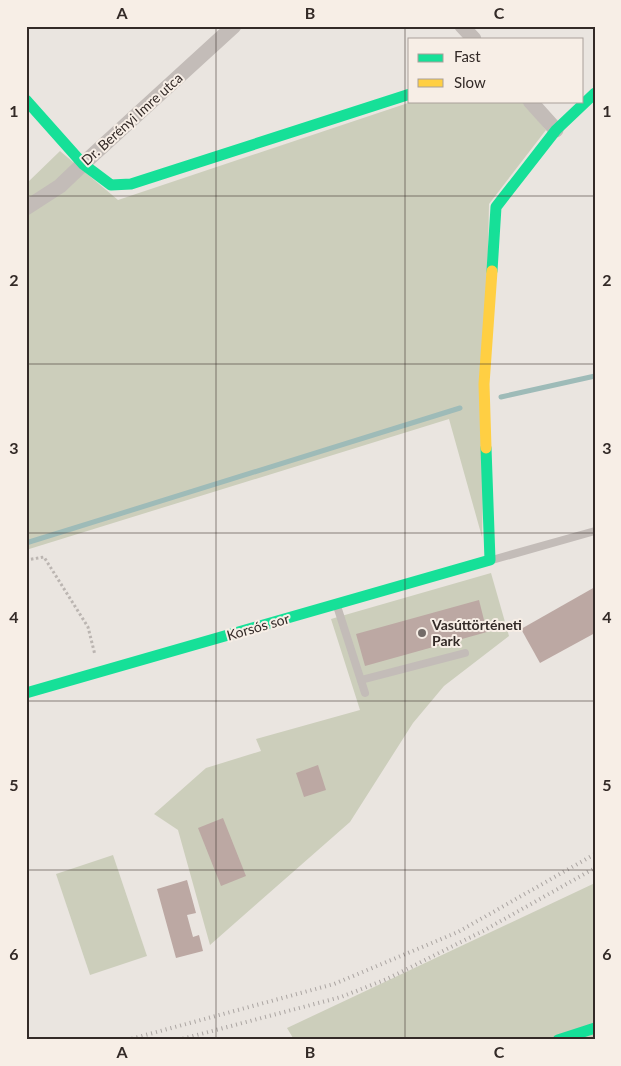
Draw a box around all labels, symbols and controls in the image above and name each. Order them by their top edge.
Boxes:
text: A [115,3,128,22]
text: B [305,3,315,22]
text: C [494,3,505,22]
legend [408,38,584,102]
text: Fast [454,47,481,65]
street label: Dr. Berényi Imre utca [78,69,186,168]
text: Slow [454,73,486,91]
text: 1 [9,101,19,120]
text: 1 [602,101,612,120]
text: 2 [9,270,19,289]
text: 2 [602,270,612,289]
text: 3 [9,438,19,457]
text: 3 [602,438,612,457]
text: 4 [9,607,19,626]
text: 4 [602,607,612,626]
street label: Korsós sor [225,609,291,644]
place label: Vasúttörténeti Park [431,616,522,649]
marker: Vasúttörténeti Park [416,627,428,639]
text: 5 [9,775,19,794]
text: 5 [602,775,612,794]
text: 6 [9,944,19,963]
text: 6 [602,944,612,963]
text: A [115,1042,128,1061]
text: B [305,1042,315,1061]
text: C [494,1042,505,1061]

